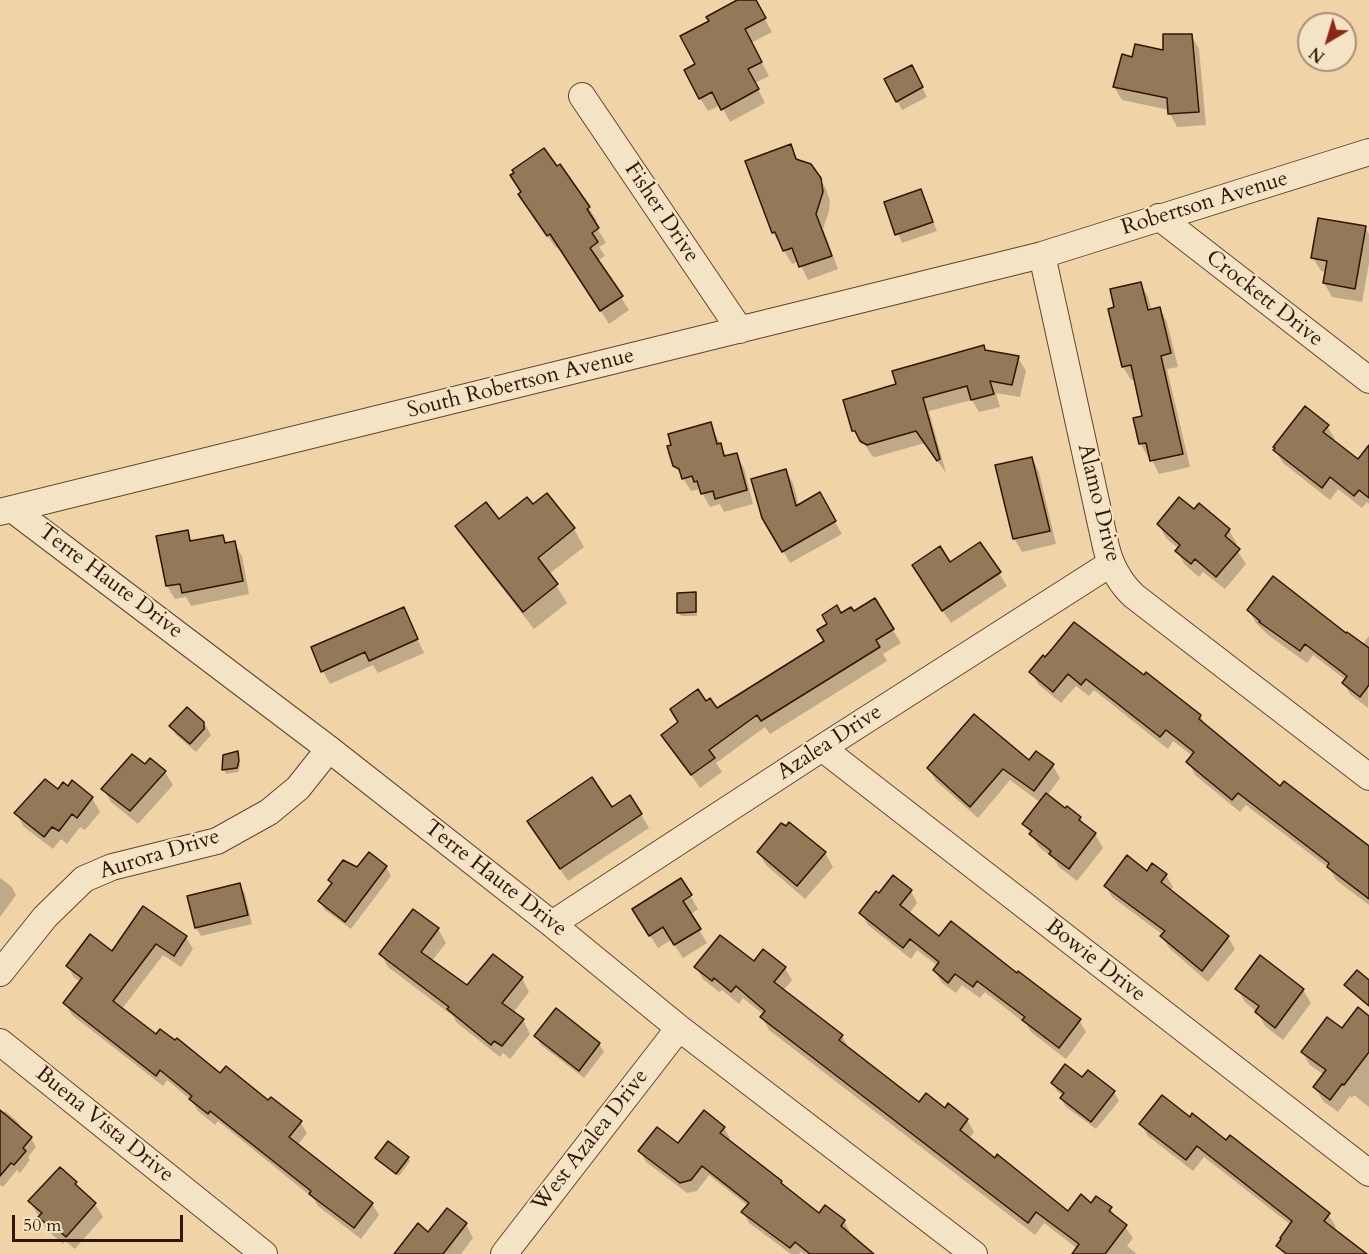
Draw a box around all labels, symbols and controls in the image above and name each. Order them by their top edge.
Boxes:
north arrow [1297,12,1357,72]
text: N [1305,42,1329,68]
street label: Fisher Drive [618,158,704,268]
street label: Robertson Avenue [1118,166,1292,242]
street label: Crockett Drive [1200,245,1328,353]
street label: South Robertson Avenue [405,343,637,425]
street label: Alamo Drive [1071,441,1125,565]
street label: Terre Haute Drive [33,519,187,645]
street label: Azalea Drive [773,699,887,787]
street label: Terre Haute Drive [418,815,572,943]
street label: Aurora Drive [97,824,223,886]
street label: Bowie Drive [1040,914,1150,1008]
street label: Buena Vista Drive [30,1061,178,1189]
street label: West Azalea Drive [527,1064,655,1218]
scale bar [15,1203,186,1241]
text: 50 m [23,1213,62,1238]

